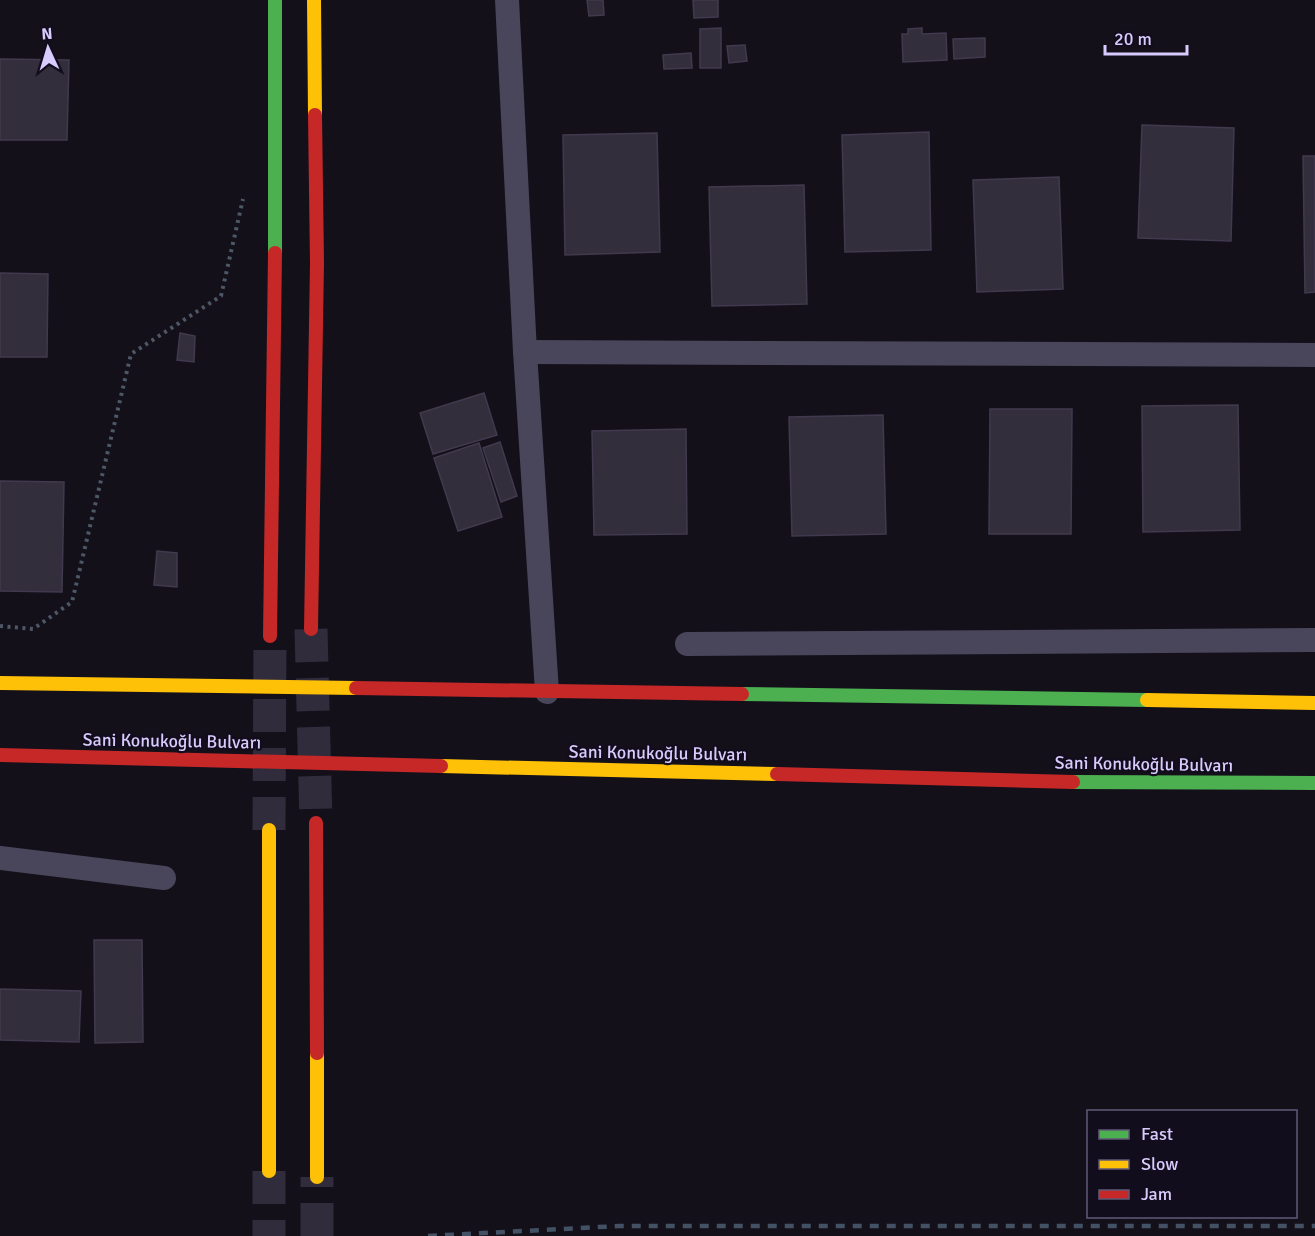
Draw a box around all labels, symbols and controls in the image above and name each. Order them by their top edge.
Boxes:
north arrow [18,18,78,78]
scale bar [1105,18,1188,56]
text: N [41,24,53,44]
text: 20 m [1114,28,1152,50]
street label: Sani Konukoğlu Bulvarı [83,728,261,754]
street label: Sani Konukoğlu Bulvarı [569,740,747,766]
street label: Sani Konukoğlu Bulvarı [1055,751,1233,777]
legend [1087,1110,1297,1218]
text: Fast [1141,1123,1173,1145]
text: Slow [1141,1153,1178,1175]
text: Jam [1141,1183,1172,1205]

